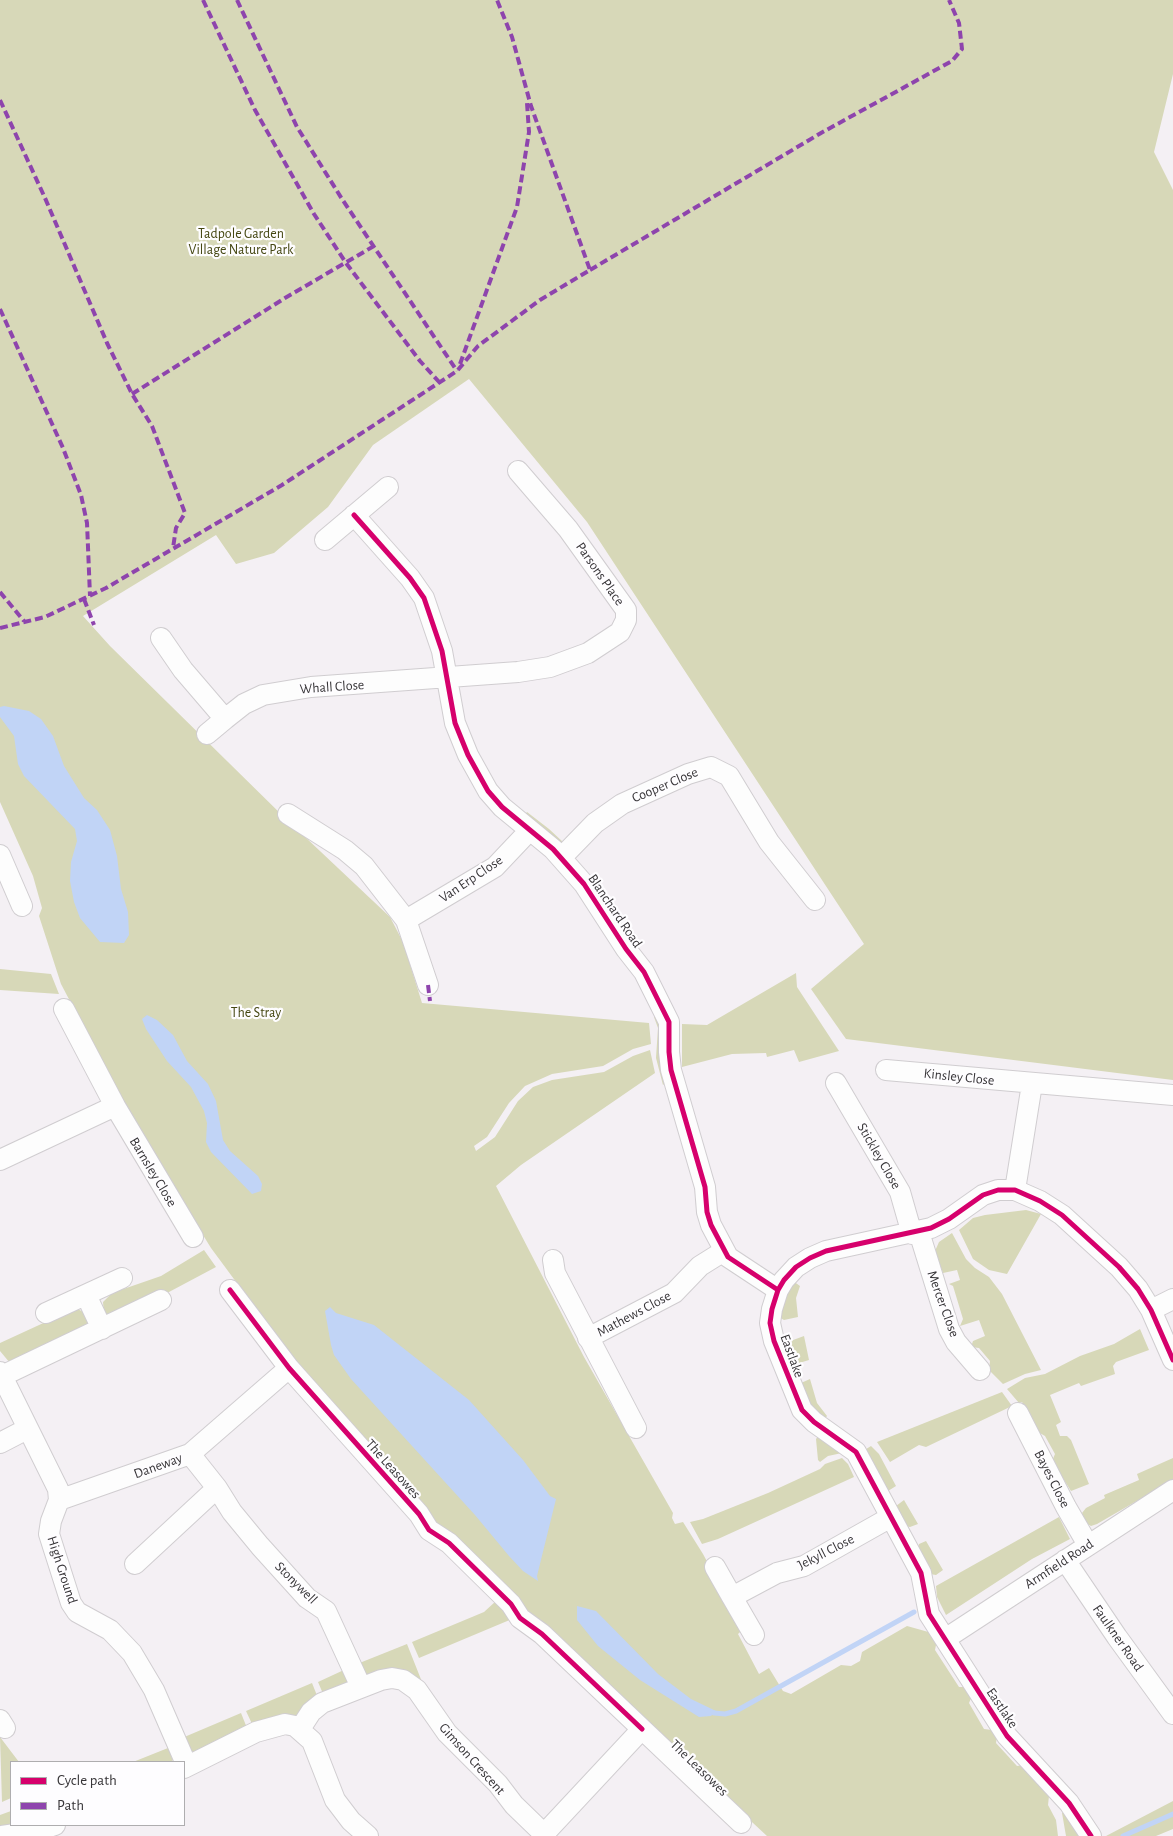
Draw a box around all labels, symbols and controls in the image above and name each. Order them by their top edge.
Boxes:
park label: Tadpole Garden Village Nature Park [189,226,293,258]
street label: Parsons Place [572,539,628,609]
street label: Whall Close [299,676,365,698]
street label: Cooper Close [629,764,701,806]
street label: Van Erp Close [436,852,506,906]
street label: Blanchard Road [584,871,646,951]
park label: The Stray [231,1005,281,1021]
street label: Kinsley Close [923,1065,995,1089]
street label: Stickley Close [853,1120,905,1192]
street label: Barnsley Close [126,1134,180,1210]
street label: Mercer Close [923,1268,963,1340]
street label: Mathews Close [594,1287,674,1341]
street label: Eastlake [776,1332,808,1380]
street label: The Leasowes [362,1436,424,1502]
street label: Bayes Close [1030,1447,1074,1511]
street label: Daneway [131,1449,185,1483]
street label: Jekyll Close [795,1531,857,1573]
street label: High Ground [43,1534,81,1606]
street label: Armfield Road [1021,1536,1097,1592]
street label: Stonywell [271,1558,321,1608]
street label: Faulkner Road [1089,1601,1147,1675]
street label: Eastlake [982,1685,1022,1731]
street label: Gimson Crescent [435,1720,509,1798]
street label: The Leasowes [667,1736,731,1800]
legend [10,1761,185,1826]
text: Cycle path [57,1773,117,1788]
text: Path [57,1798,84,1813]

